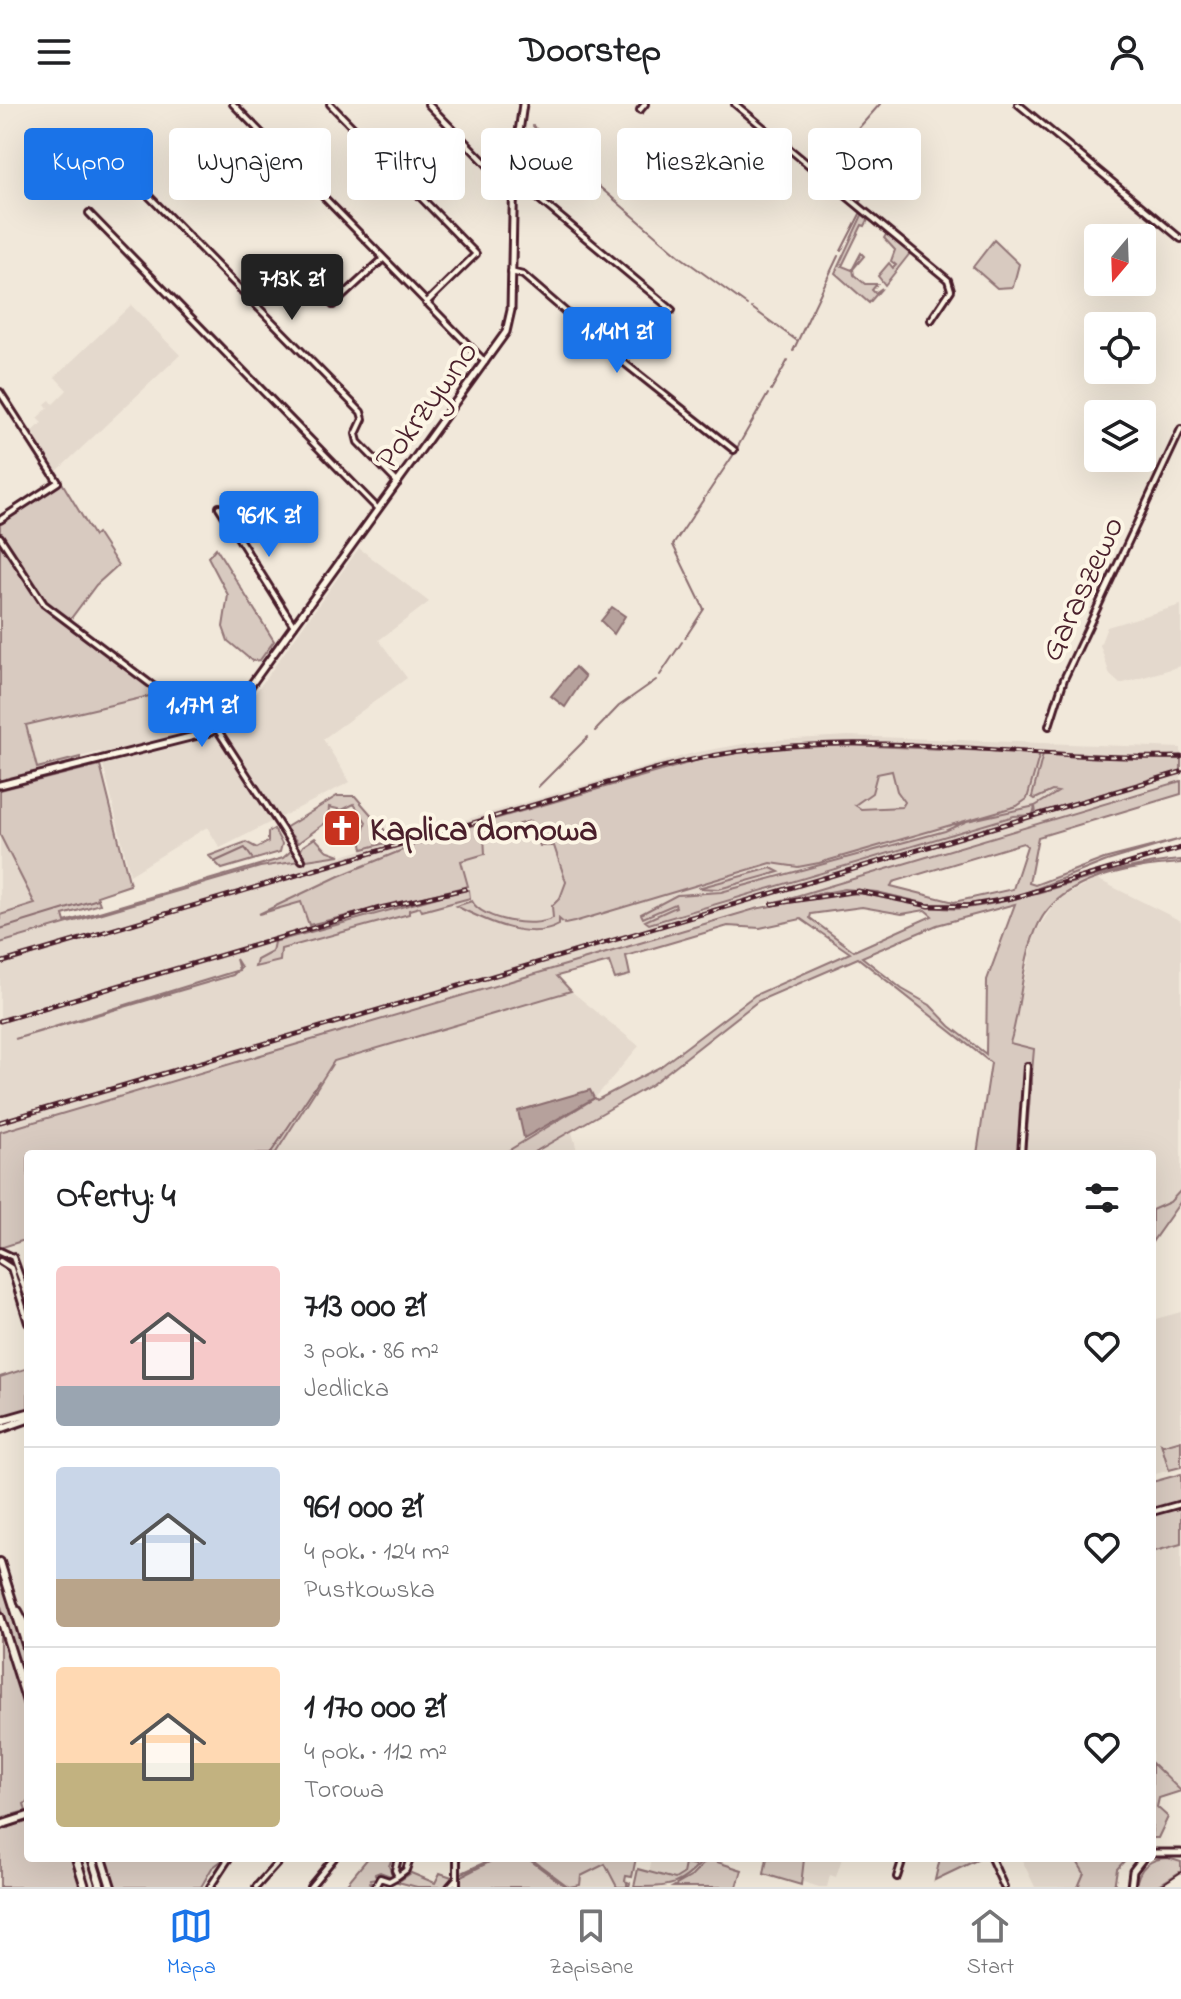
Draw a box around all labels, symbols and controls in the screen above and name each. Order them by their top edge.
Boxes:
text: Doorstep [520,26,661,79]
icon: menu [32,30,76,74]
icon: person [1105,30,1149,74]
chip: Kupno [24,128,153,200]
chip: Wynajem [169,128,331,200]
chip: Filtry [347,128,465,200]
chip: Nowe [481,128,601,200]
chip: Mieszkanie [617,128,792,200]
chip: Dom [808,128,921,200]
north arrow [1084,224,1156,296]
map controls [1084,224,1156,472]
pin: 713K zł [218,254,366,322]
text: 713K zł [259,261,325,299]
pin: 1.14M zł [534,307,700,375]
button: locate [1084,312,1156,384]
text: 1.14M zł [581,314,653,352]
street label: Pokrzywno [364,331,492,482]
button: layers [1084,400,1156,472]
pin: 961K zł [195,491,343,559]
text: 961K zł [237,498,301,536]
street label: Garaszewo [1028,509,1139,671]
pin: 1.17M zł [119,681,285,749]
text: 1.17M zł [166,688,238,726]
church icon: Kaplica domowa [321,807,363,849]
place label: Kaplica domowa [370,807,598,857]
text: Oferty: 4 [56,1173,176,1223]
icon: filters [1080,1176,1124,1220]
text: 713 000 zł [304,1283,426,1333]
icon: home [120,1298,216,1394]
icon: heart [1080,1324,1124,1368]
text: 3 pok. · 86 m² [304,1333,439,1371]
text: Jedlicka [304,1371,389,1409]
text: 961 000 zł [304,1484,423,1534]
icon: home [120,1499,216,1595]
icon: heart [1080,1525,1124,1569]
text: 4 pok. · 124 m² [304,1534,450,1572]
text: Pustkowska [304,1572,435,1610]
text: 1 170 000 zł [304,1684,446,1734]
icon: home [120,1699,216,1795]
icon: heart [1080,1725,1124,1769]
text: 4 pok. · 112 m² [304,1734,447,1772]
text: Torowa [304,1772,384,1810]
tab: Mapa [167,1904,216,1984]
tab: Zapisane [549,1904,633,1984]
tab: Start [967,1904,1014,1984]

